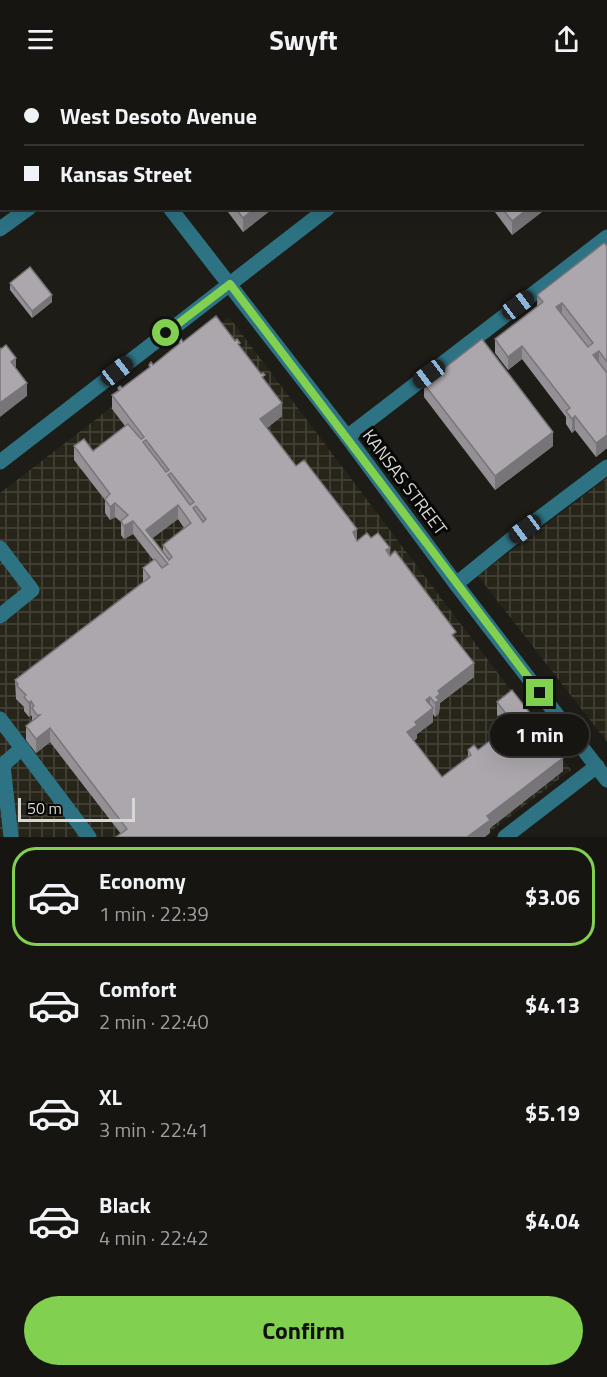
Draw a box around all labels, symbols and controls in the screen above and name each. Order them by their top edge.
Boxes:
text: Swyft [269,19,338,60]
icon: menu [24,23,57,56]
icon: share [550,23,583,56]
text: West Desoto Avenue [60,99,257,133]
text: Kansas Street [60,157,192,191]
car [498,287,538,323]
route start [152,319,179,346]
car [97,353,137,389]
car [409,356,449,392]
street label: KANSAS STREET [356,423,454,541]
car [505,511,545,547]
route end [526,679,553,706]
callout: 1 min [490,714,590,756]
text: 1 min [515,719,564,750]
scale bar [18,795,135,822]
text: 50 m [27,796,62,820]
text: Economy [99,864,186,898]
icon: car [27,870,81,924]
text: $3.06 [525,880,580,914]
text: 1 min · 22:39 [99,898,209,929]
text: Comfort [99,972,177,1006]
icon: car [27,978,81,1032]
text: $4.13 [525,988,580,1022]
text: 2 min · 22:40 [99,1006,209,1037]
text: XL [99,1080,122,1114]
icon: car [27,1086,81,1140]
text: $5.19 [525,1096,580,1130]
text: 3 min · 22:41 [99,1114,209,1145]
text: Black [99,1188,151,1222]
icon: car [27,1194,81,1248]
text: $4.04 [525,1204,580,1238]
text: 4 min · 22:42 [99,1222,209,1253]
button: Confirm [24,1296,583,1365]

